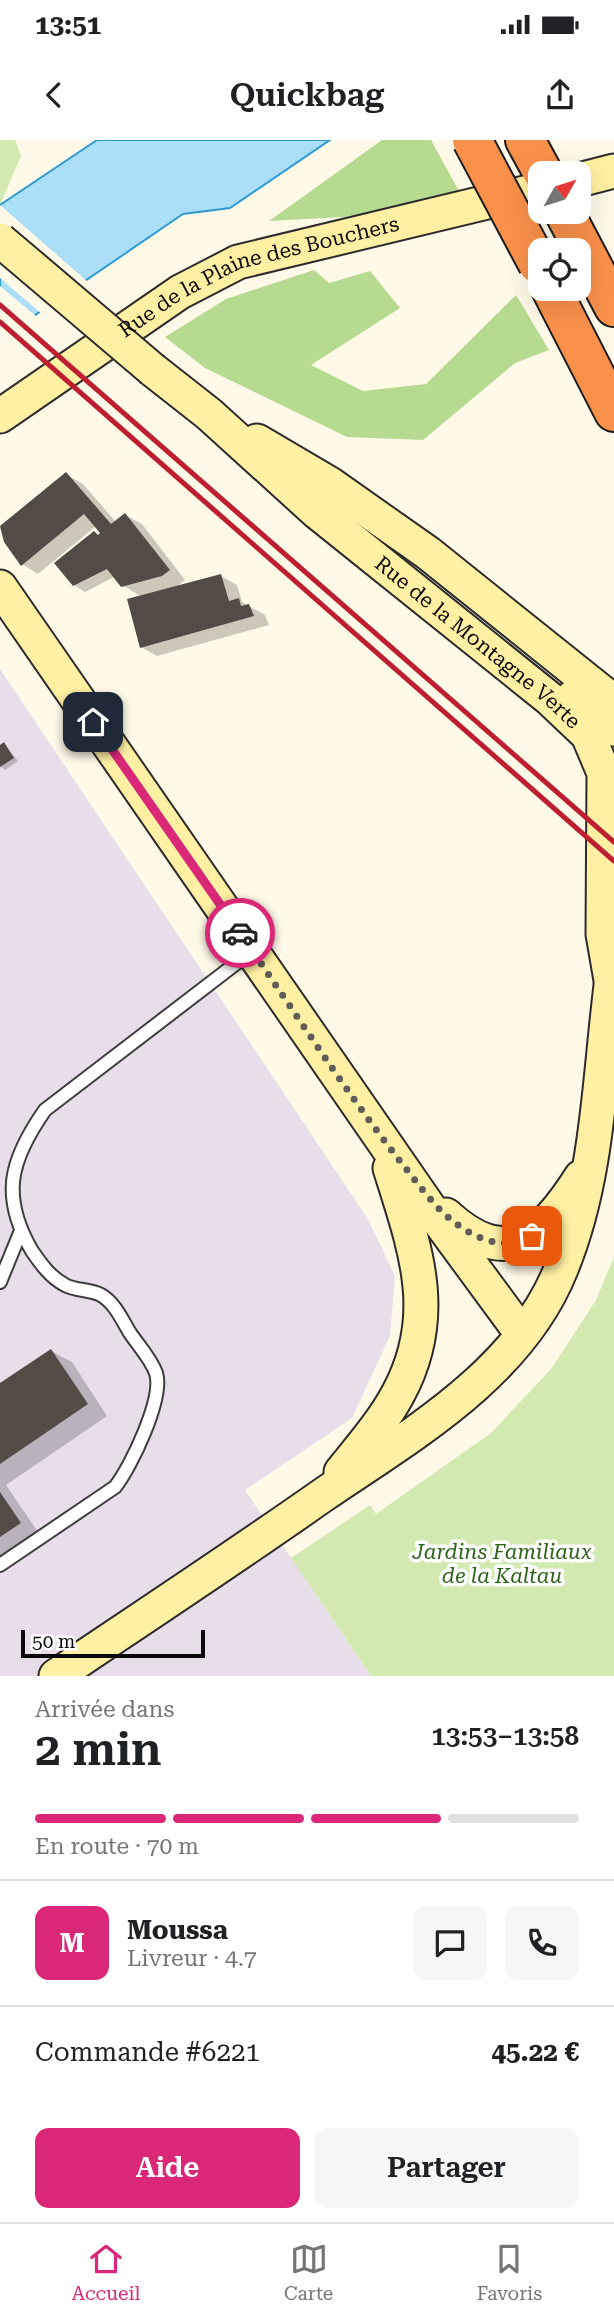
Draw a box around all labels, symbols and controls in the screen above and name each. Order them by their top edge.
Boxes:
text: 13:51 [35,10,101,40]
icon: back [35,76,73,114]
text: Quickbag [230,76,384,114]
icon: share [541,76,579,114]
north arrow [528,161,592,224]
map controls [528,161,591,301]
street label: Rue de la Plaine des Bouchers [114,212,401,342]
button: locate [528,238,591,301]
street label: Rue de la Montagne Verte [370,551,585,733]
pin [63,692,123,752]
icon: home [74,703,112,741]
courier [205,898,275,968]
icon: car [221,914,259,952]
pin [502,1206,562,1266]
icon: bag [513,1217,551,1255]
park label: Jardins Familiaux de la Kaltau [411,1540,592,1588]
scale bar [21,1627,205,1659]
text: 50 m [32,1630,75,1653]
text: Arrivée dans [35,1696,174,1723]
text: 13:53–13:58 [431,1721,579,1751]
text: 2 min [35,1722,162,1776]
text: En route · 70 m [35,1833,199,1860]
button: chat [413,1906,487,1980]
button: phone [505,1906,579,1980]
text: Moussa [127,1915,228,1945]
text: M [59,1928,85,1958]
text: Livreur · 4.7 [127,1945,257,1972]
text: Commande #6221 [35,2037,260,2067]
text: 45.22 € [491,2037,579,2067]
button: Aide [35,2128,300,2208]
button: Partager [314,2128,579,2208]
tab: Accueil [72,2240,140,2305]
tab: Carte [284,2240,333,2305]
tab: Favoris [477,2240,542,2305]

